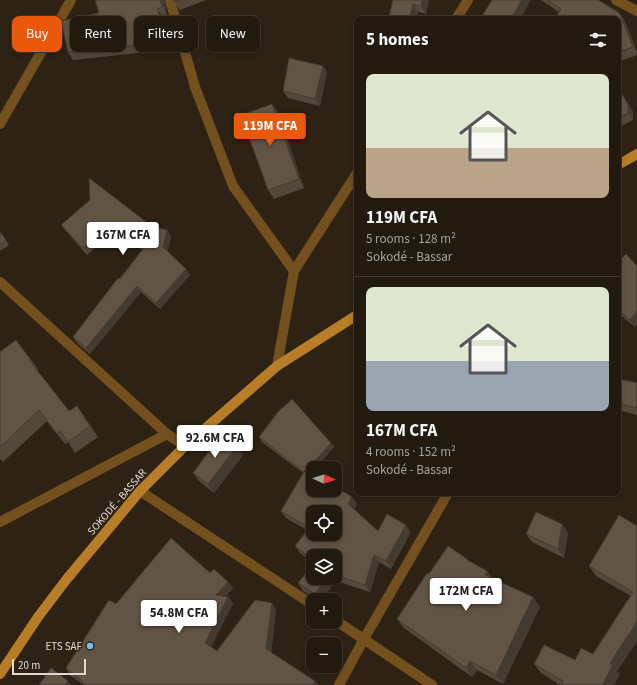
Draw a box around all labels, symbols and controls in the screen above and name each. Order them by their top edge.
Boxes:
chip: Buy [12,16,62,52]
chip: Rent [70,16,126,52]
chip: Filters [134,16,198,52]
chip: New [206,16,260,52]
text: 5 homes [366,28,428,52]
icon: filters [587,29,609,51]
icon: home [452,100,524,172]
pin: 119M CFA [229,113,311,147]
text: 119M CFA [243,117,297,135]
text: 119M CFA [366,206,437,230]
pin: 167M CFA [82,222,164,256]
text: 167M CFA [96,226,150,244]
text: 5 rooms · 128 m² [366,230,456,248]
text: Sokodé - Bassar [366,248,452,266]
icon: home [452,313,524,385]
text: 167M CFA [366,419,437,443]
pin: 92.6M CFA [169,425,261,459]
text: 92.6M CFA [186,429,244,447]
text: 4 rooms · 152 m² [366,443,456,461]
north arrow [306,461,342,497]
map controls [306,461,342,673]
text: Sokodé - Bassar [366,461,452,479]
street label: SOKODÉ - BASSAR [84,466,150,538]
button: locate [306,505,342,541]
button: layers [306,549,342,585]
pin: 172M CFA [425,578,507,612]
text: 172M CFA [439,582,493,600]
button: + [306,593,342,629]
pin: 54.8M CFA [133,600,225,634]
text: 54.8M CFA [150,604,208,622]
button: − [306,637,342,673]
place label: ETS SAF [45,639,83,654]
marker: ETS SAF [85,641,95,651]
scale bar [12,657,86,676]
text: 20 m [18,658,40,673]

